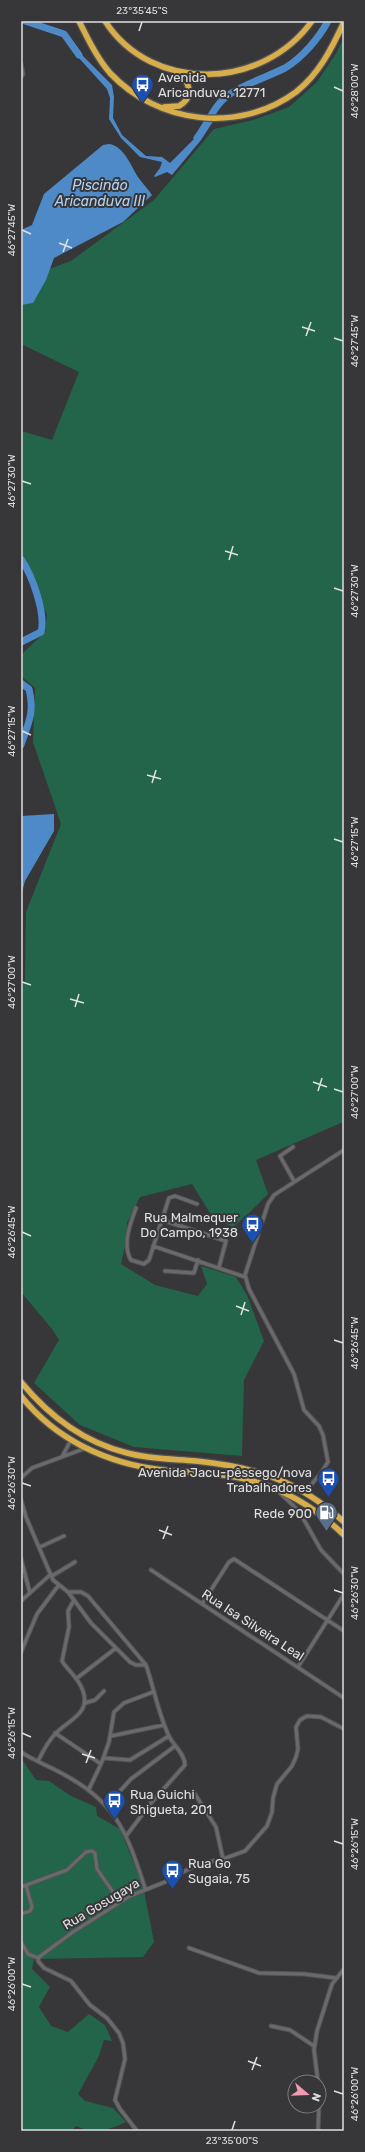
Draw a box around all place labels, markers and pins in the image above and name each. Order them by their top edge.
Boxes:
place label: Avenida Aricanduva, 12771 [158,70,265,100]
bus stop icon: Avenida Aricanduva, 12771 [130,71,156,104]
place label: Rua Malmequer Do Campo, 1938 [140,1210,238,1240]
bus stop icon: Rua Malmequer Do Campo, 1938 [240,1211,266,1244]
place label: Avenida Jacu-pêssego/nova Trabalhadores [138,1465,312,1495]
bus stop icon: Avenida Jacu-pêssego/nova Trabalhadores [315,1466,341,1499]
fuel station icon: Rede 900 [314,1500,340,1533]
place label: Rede 900 [254,1506,312,1521]
place label: Rua Guichi Shigueta, 201 [130,1787,212,1818]
bus stop icon: Rua Guichi Shigueta, 201 [102,1788,128,1821]
place label: Rua Go Sugaia, 75 [188,1856,250,1887]
bus stop icon: Rua Go Sugaia, 75 [159,1857,185,1890]

